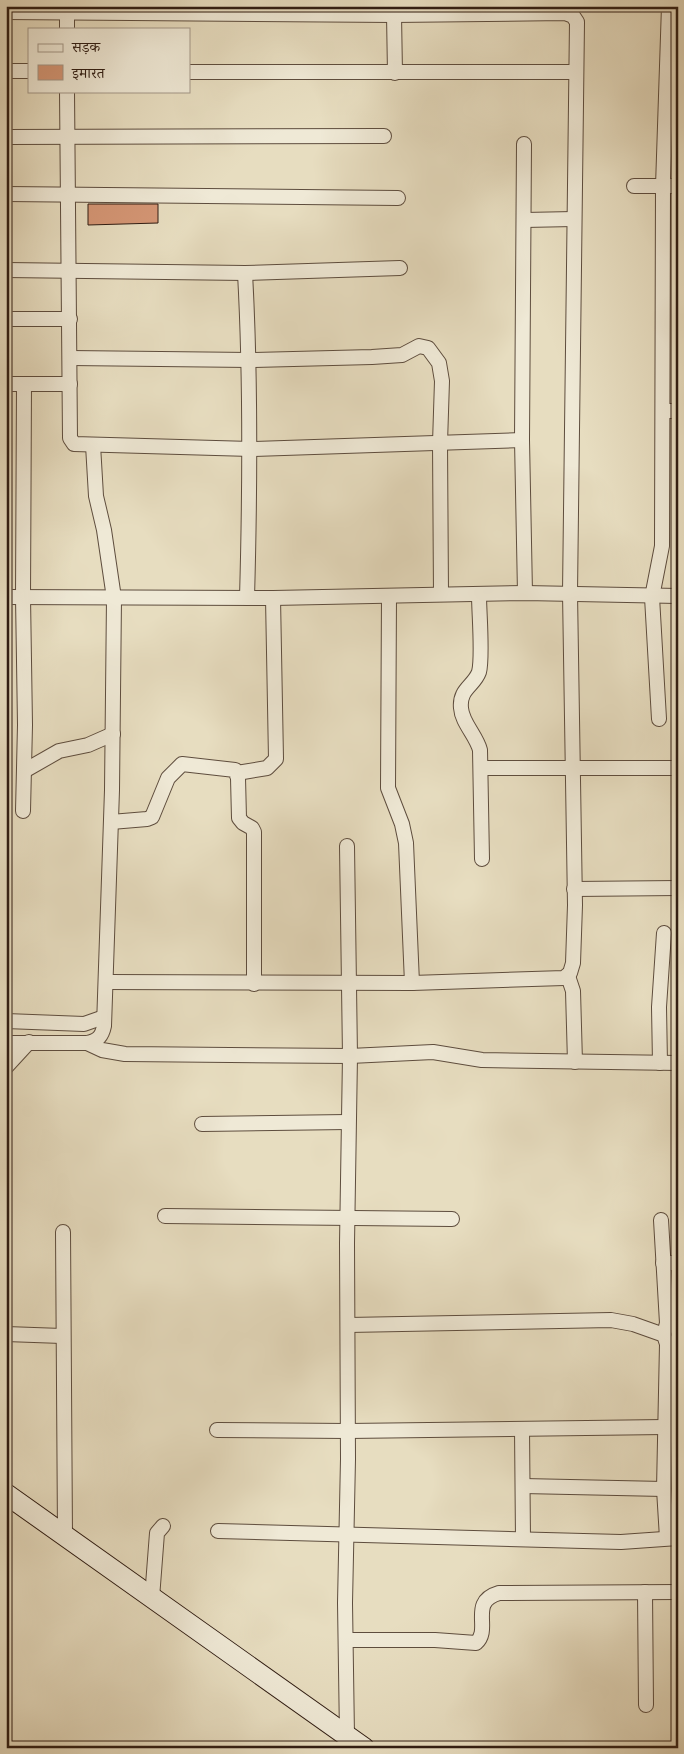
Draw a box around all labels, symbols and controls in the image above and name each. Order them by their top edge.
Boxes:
legend [28,28,190,92]
text: सड़क [71,38,101,57]
text: इमारत [71,64,106,83]

